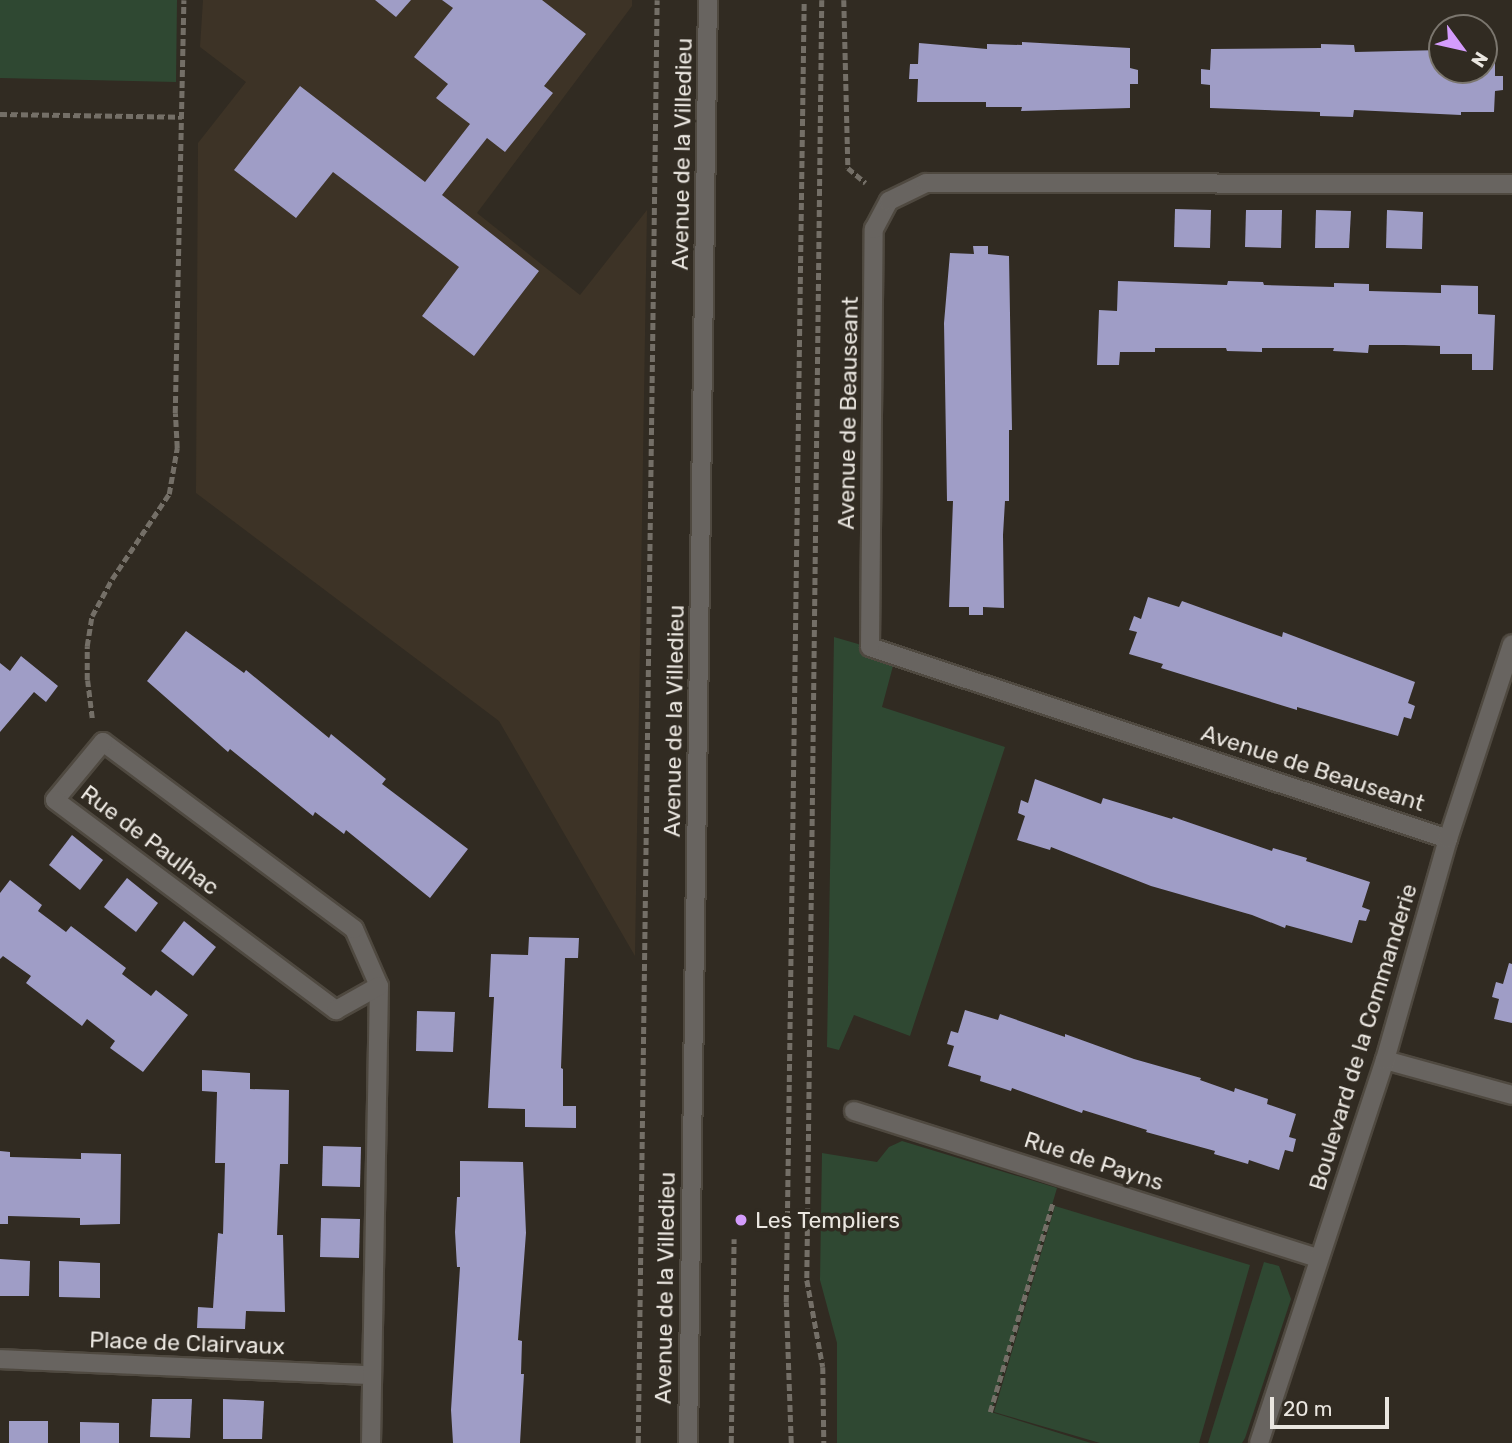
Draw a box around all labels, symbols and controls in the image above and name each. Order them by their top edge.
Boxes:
north arrow [1428,14,1498,84]
street label: Avenue de la Villedieu [666,37,698,271]
text: N [1466,48,1493,72]
street label: Avenue de Beauseant [832,296,864,530]
street label: Avenue de la Villedieu [658,604,690,838]
street label: Avenue de Beauseant [1198,719,1428,817]
street label: Rue de Paulhac [76,779,224,901]
street label: Boulevard de la Commanderie [1303,880,1423,1194]
street label: Rue de Payns [1021,1125,1167,1197]
street label: Avenue de la Villedieu [649,1171,681,1405]
place label: Les Templiers [755,1206,901,1234]
marker: Les Templiers [733,1212,749,1228]
street label: Place de Clairvaux [89,1326,285,1360]
scale bar [1274,1384,1393,1428]
text: 20 m [1283,1396,1332,1421]

